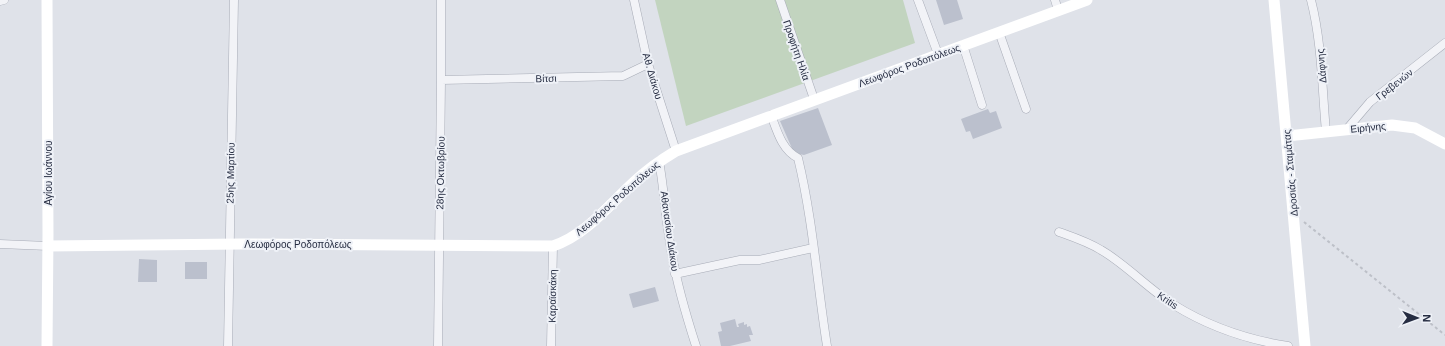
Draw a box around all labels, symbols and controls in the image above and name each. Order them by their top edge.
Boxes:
street label: Προφήτη Ηλία [781,19,812,82]
street label: Λεωφόρος Ροδοπόλεως [857,42,962,89]
street label: Δάφνης [1315,48,1328,84]
street label: Αθ. Διάκου [641,52,664,101]
street label: Γρεβενών [1374,67,1415,102]
street label: Βίτσι [535,73,557,84]
street label: Ειρήνης [1350,120,1386,135]
street label: Δροσιάς - Σταμάτας [1281,129,1300,217]
street label: 28ης Οκτωβρίου [434,136,447,210]
street label: Αγίου Ιωάννου [43,141,54,205]
street label: 25ης Μαρτίου [224,142,237,204]
street label: Λεωφόρος Ροδοπόλεως [573,159,662,238]
street label: Αθανασίου Διάκου [658,190,681,272]
street label: Λεωφόρος Ροδοπόλεως [244,239,352,250]
street label: Καραϊσκάκη [547,269,558,323]
street label: Kritis [1155,290,1180,311]
north arrow [1397,298,1437,338]
text: N [1421,314,1433,322]

